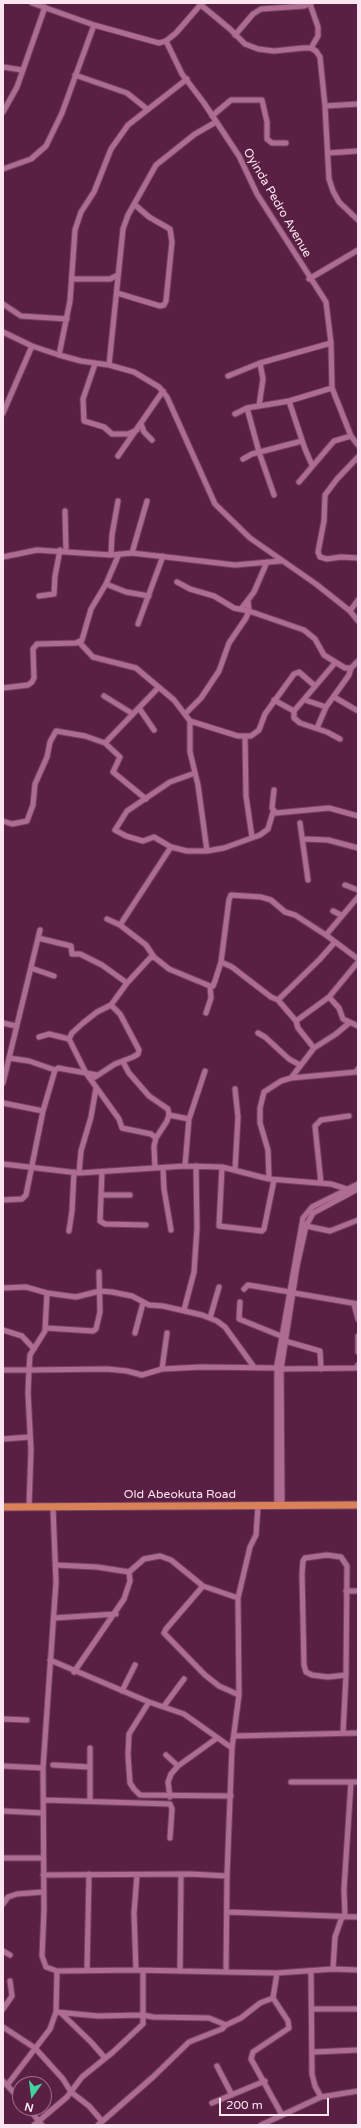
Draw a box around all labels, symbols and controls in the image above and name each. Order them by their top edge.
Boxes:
street label: Oyinda Pedro Avenue [240,146,314,260]
street label: Old Abeokuta Road [124,1488,236,1502]
north arrow [12,2076,52,2116]
scale bar [221,2090,331,2116]
text: 200 m [226,2098,263,2112]
text: N [23,2100,35,2115]

